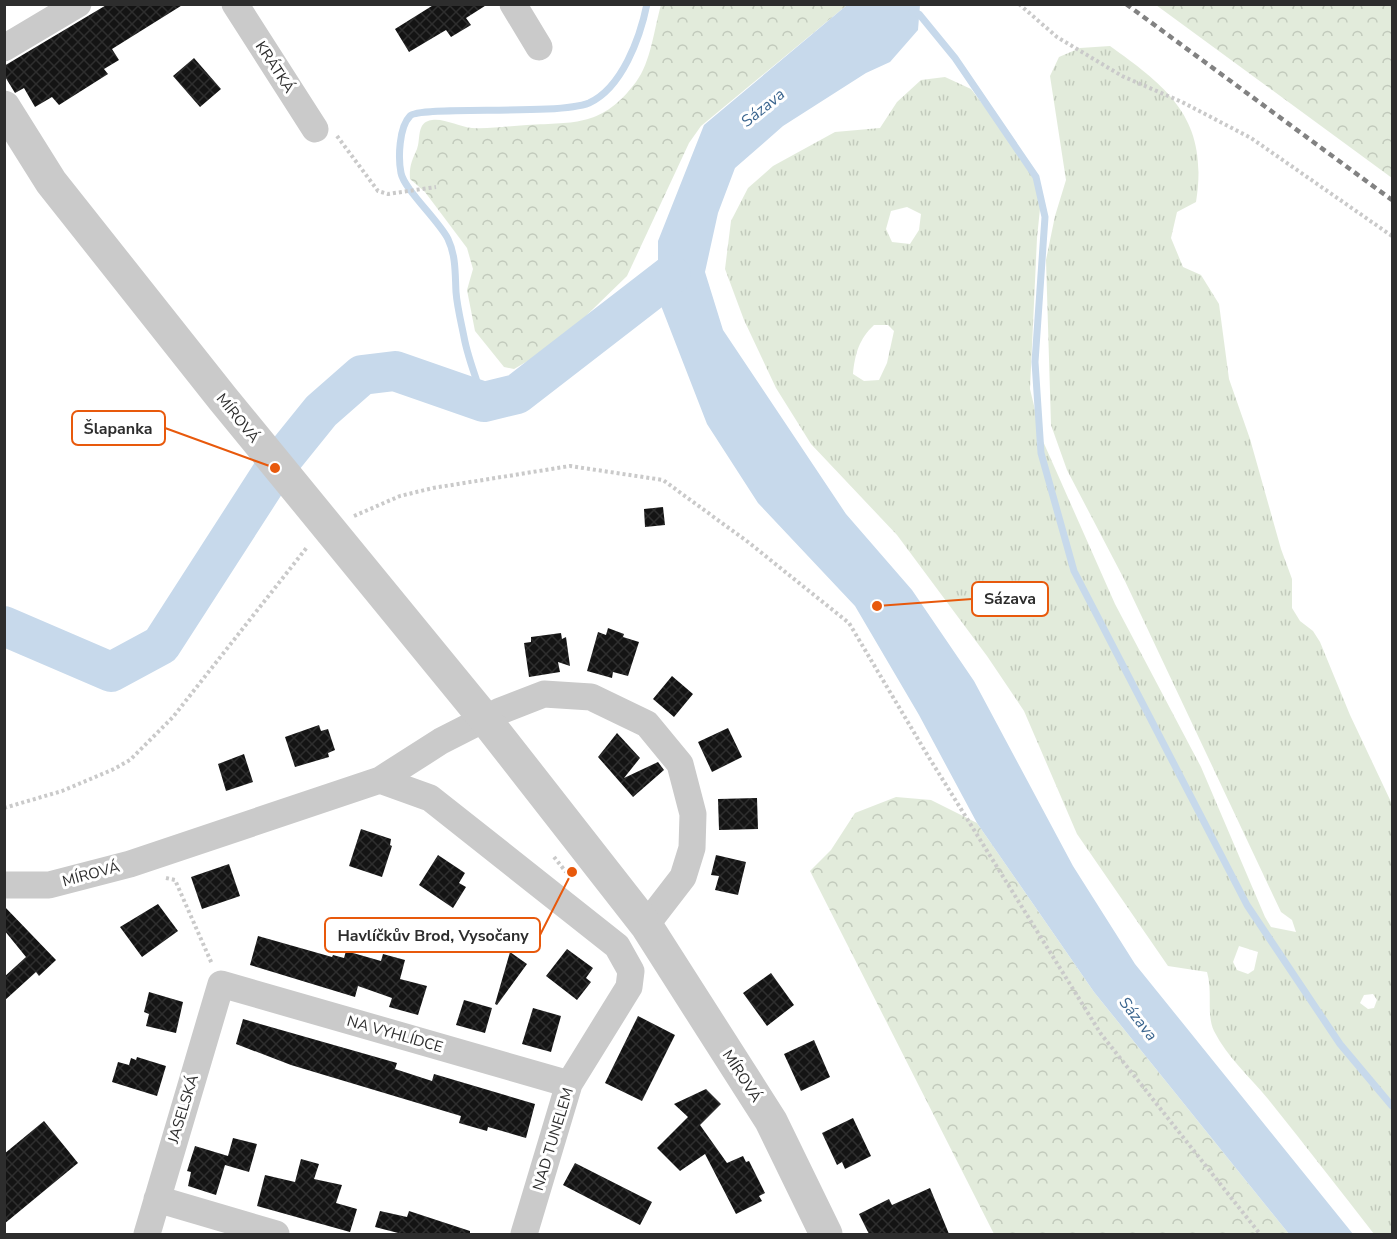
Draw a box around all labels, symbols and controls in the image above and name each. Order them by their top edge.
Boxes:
street label: KRÁTKÁ [251,37,299,97]
water label: Sázava [736,84,790,132]
street label: MÍROVÁ [212,389,264,447]
callout: Šlapanka [72,411,165,445]
text: Šlapanka [84,418,152,440]
callout: Sázava [972,582,1048,616]
text: Sázava [984,588,1036,610]
street label: MÍROVÁ [60,857,122,891]
callout: Havlíčkův Brod, Vysočany [325,918,540,952]
text: Havlíčkův Brod, Vysočany [337,925,529,947]
water label: Sázava [1114,992,1162,1046]
street label: NA VYHLÍDCE [345,1011,445,1057]
street label: MÍROVÁ [718,1046,766,1106]
street label: JASELSKÁ [163,1072,203,1147]
street label: NAD TUNELEM [528,1085,578,1193]

